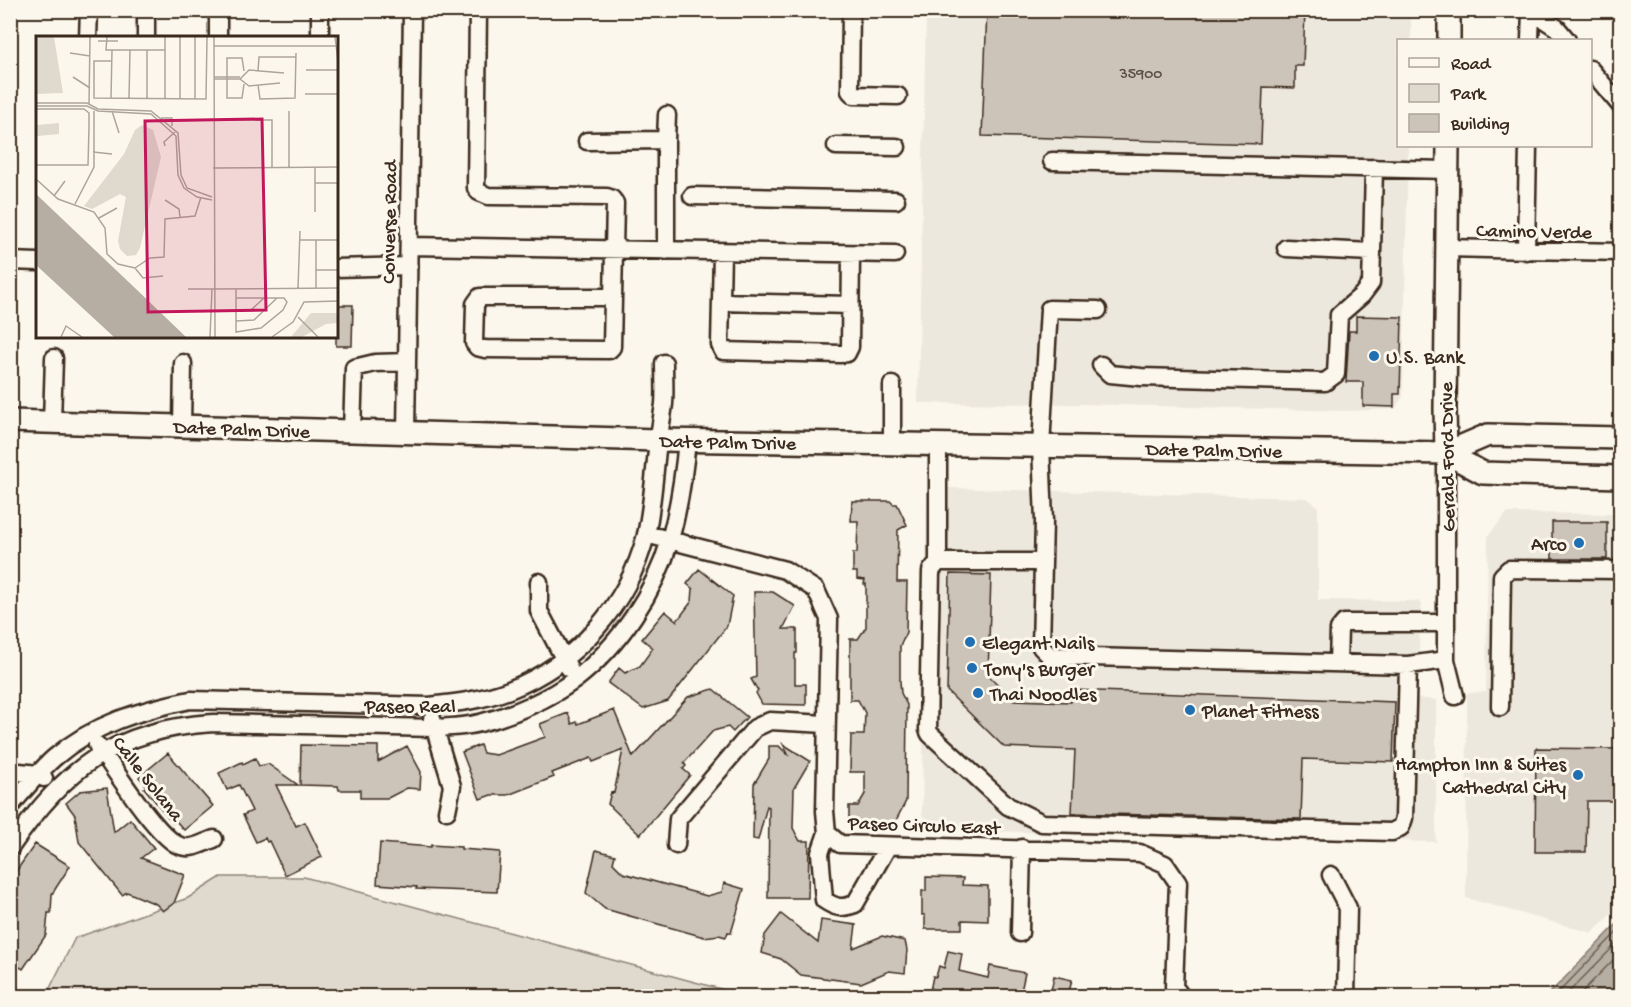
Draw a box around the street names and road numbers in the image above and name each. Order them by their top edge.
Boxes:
street label: Converse Road [379,158,404,284]
street label: Camino Verde [1476,221,1593,246]
street label: Gerald Ford Drive [1437,381,1462,532]
street label: Date Palm Drive [171,418,311,445]
street label: Date Palm Drive [658,432,797,457]
street label: Date Palm Drive [1144,440,1283,465]
street label: Paseo Real [363,697,456,720]
street label: Calle Solana [106,733,187,828]
street label: Paseo Circulo East [847,813,1002,842]

